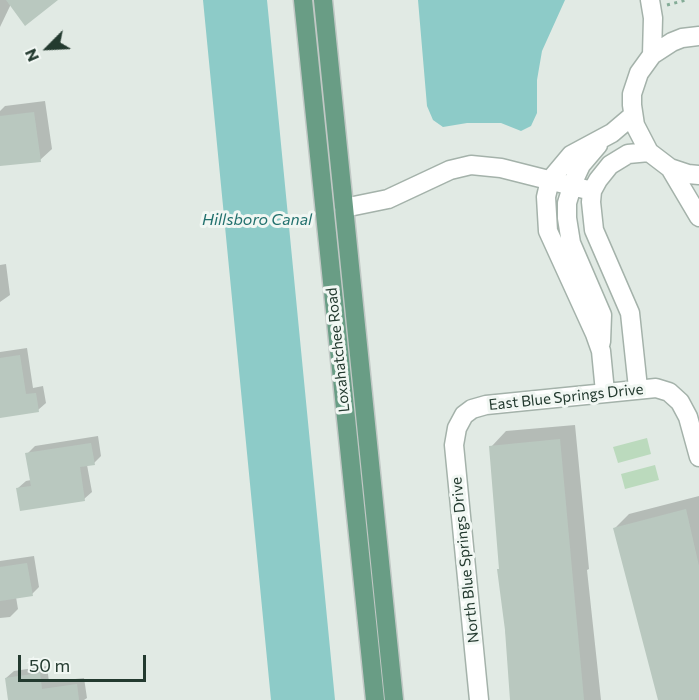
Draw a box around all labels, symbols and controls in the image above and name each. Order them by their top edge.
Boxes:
north arrow [18,18,78,78]
text: N [20,46,42,65]
water label: Hillsboro Canal [202,210,312,230]
street label: Loxahatchee Road [323,287,353,413]
street label: East Blue Springs Drive [488,380,644,414]
street label: North Blue Springs Drive [447,476,483,644]
scale bar [21,643,148,681]
text: 50 m [29,654,70,676]

